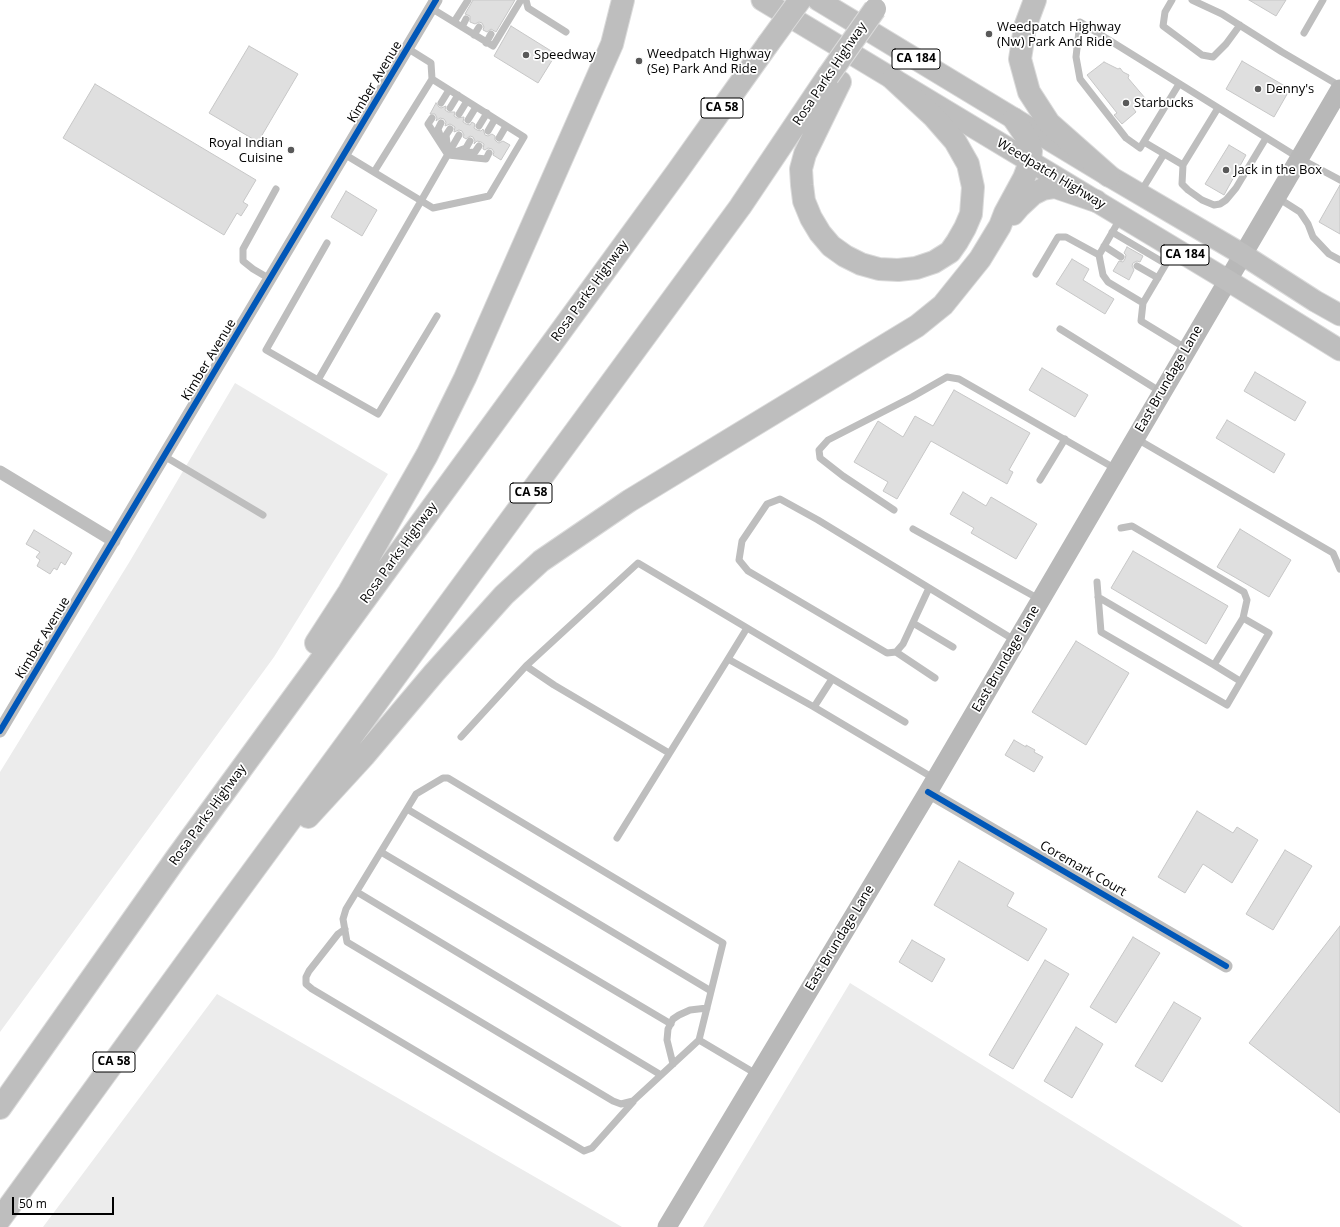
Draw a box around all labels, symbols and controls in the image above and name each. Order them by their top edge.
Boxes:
street label: Rosa Parks Highway [790,19,870,129]
place label: Weedpatch Highway (Nw) Park And Ride [997,19,1121,50]
marker: Weedpatch Highway (Nw) Park And Ride [984,29,994,39]
street label: Kimber Avenue [344,38,406,126]
place label: Weedpatch Highway (Se) Park And Ride [647,46,771,77]
place label: Speedway [534,47,595,63]
road number: CA 184 [892,49,940,69]
marker: Speedway [521,50,531,60]
marker: Weedpatch Highway (Se) Park And Ride [634,56,644,66]
place label: Denny's [1266,81,1314,97]
marker: Denny's [1253,84,1263,94]
place label: Starbucks [1134,95,1193,111]
road number: CA 58 [701,98,743,118]
marker: Starbucks [1121,98,1131,108]
place label: Royal Indian Cuisine [209,135,283,166]
street label: Weedpatch Highway [994,135,1108,213]
marker: Royal Indian Cuisine [286,145,296,155]
place label: Jack in the Box [1234,162,1322,178]
marker: Jack in the Box [1221,165,1231,175]
street label: Rosa Parks Highway [548,237,632,345]
road number: CA 184 [1161,245,1209,265]
street label: Kimber Avenue [178,316,240,404]
street label: East Brundage Lane [1132,323,1206,435]
road number: CA 58 [510,483,552,503]
street label: Rosa Parks Highway [357,499,441,607]
street label: Kimber Avenue [12,594,74,682]
street label: East Brundage Lane [969,603,1043,715]
street label: Rosa Parks Highway [166,761,250,869]
street label: Coremark Court [1037,838,1129,900]
street label: East Brundage Lane [802,882,878,994]
road number: CA 58 [93,1052,135,1072]
scale bar [14,1189,116,1215]
text: 50 m [19,1195,47,1212]

